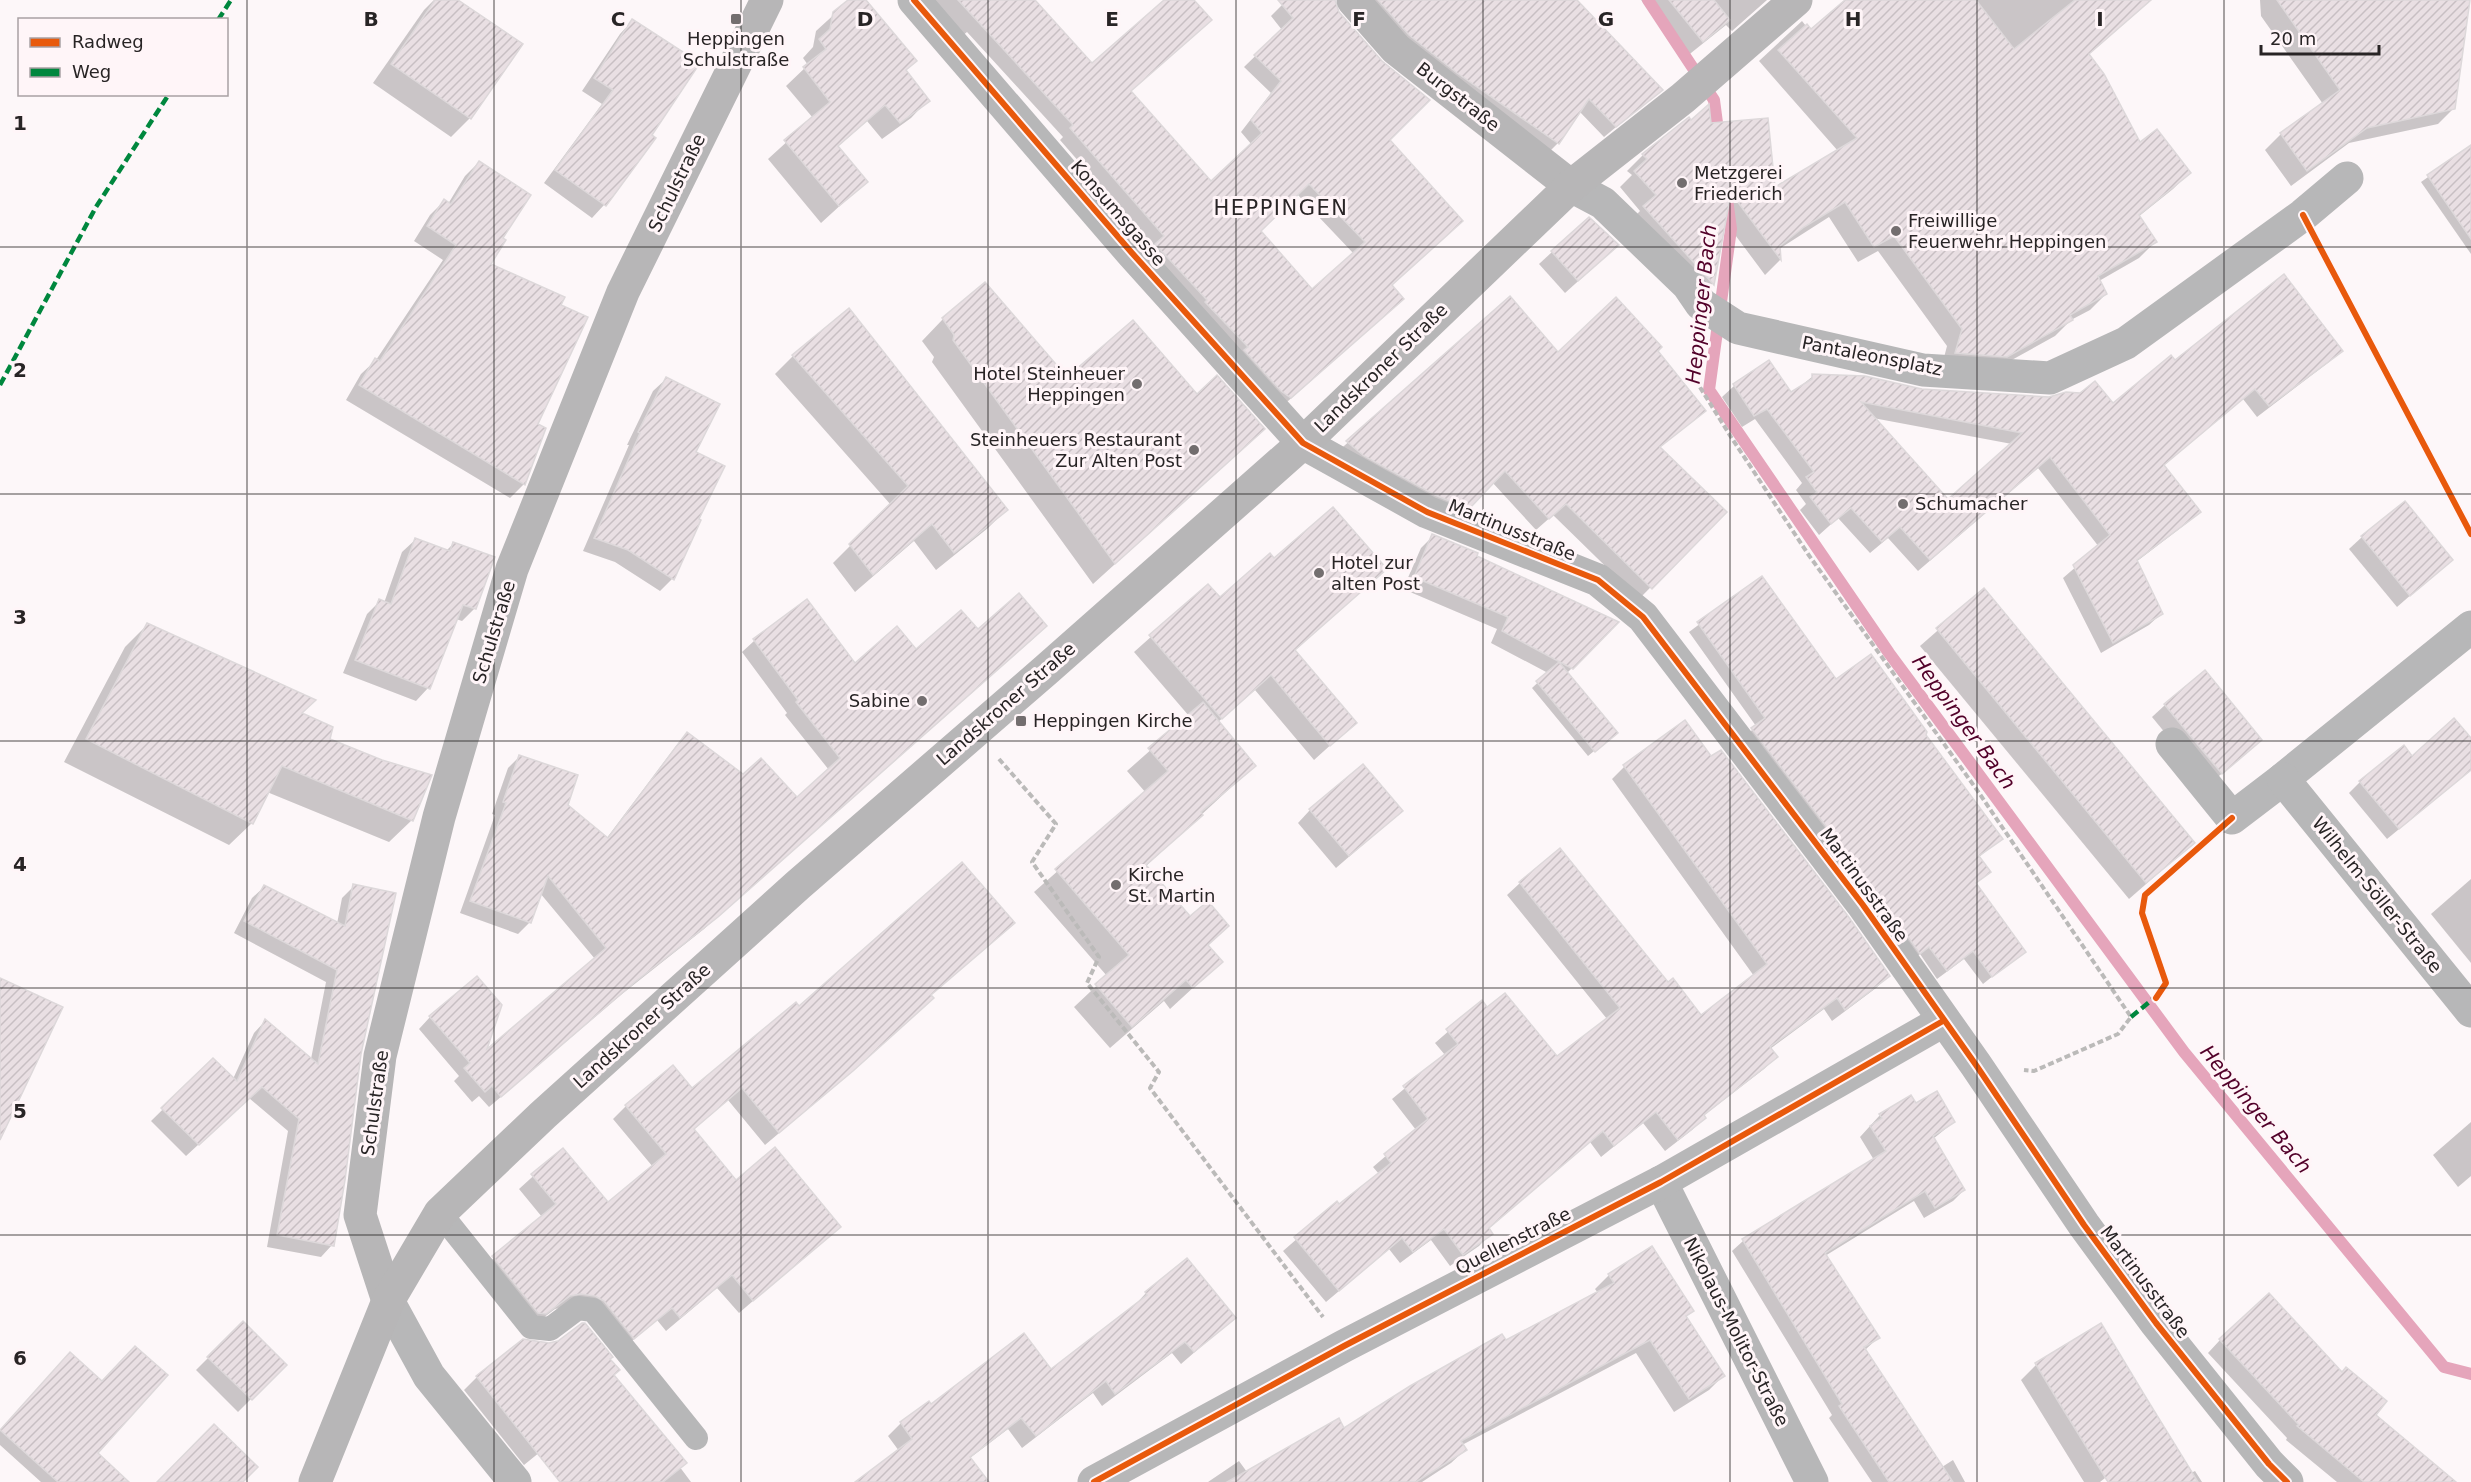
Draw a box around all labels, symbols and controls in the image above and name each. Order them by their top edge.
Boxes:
text: B [363,7,379,31]
text: C [611,7,625,31]
text: D [857,7,873,31]
text: E [1105,7,1119,31]
text: F [1352,7,1366,31]
text: G [1598,7,1614,31]
text: H [1845,7,1861,31]
text: I [2096,7,2104,31]
marker: Heppingen Schulstraße [729,12,743,26]
legend [18,18,228,96]
scale bar [2261,18,2380,56]
place label: Heppingen Schulstraße [683,28,789,70]
text: 20 m [2270,28,2316,49]
text: Radweg [72,31,144,52]
street label: Burgstraße [1413,58,1504,136]
text: Weg [72,61,111,82]
text: 1 [13,111,27,135]
street label: Schulstraße [644,130,709,235]
street label: Konsumsgasse [1067,155,1170,270]
place label: Metzgerei Friederich [1694,162,1783,204]
marker: Metzgerei Friederich [1675,176,1689,190]
district label: HEPPINGEN [1213,196,1349,220]
place label: Freiwillige Feuerwehr Heppingen [1908,210,2106,252]
water label: Heppinger Bach [1681,223,1721,385]
marker: Freiwillige Feuerwehr Heppingen [1889,224,1903,238]
street label: Landskroner Straße [1310,299,1451,437]
street label: Pantaleonsplatz [1800,332,1944,379]
text: 2 [13,358,27,382]
place label: Hotel Steinheuer Heppingen [973,363,1126,405]
marker: Hotel Steinheuer Heppingen [1130,377,1144,391]
place label: Steinheuers Restaurant Zur Alten Post [970,429,1182,471]
marker: Steinheuers Restaurant Zur Alten Post [1187,443,1201,457]
place label: Schumacher [1915,493,2028,514]
street label: Martinusstraße [1445,494,1579,565]
marker: Schumacher [1896,497,1910,511]
place label: Hotel zur alten Post [1331,552,1420,594]
marker: Hotel zur alten Post [1312,566,1326,580]
street label: Schulstraße [468,578,519,686]
text: 3 [13,605,27,629]
street label: Landskroner Straße [932,638,1079,769]
water label: Heppinger Bach [1907,650,2021,794]
place label: Sabine [849,690,910,711]
marker: Sabine [915,694,929,708]
place label: Heppingen Kirche [1033,710,1193,731]
marker: Heppingen Kirche [1014,714,1028,728]
street label: Wilhelm-Söller-Straße [2308,812,2447,977]
street label: Martinusstraße [1816,824,1913,946]
text: 4 [13,852,27,876]
place label: Kirche St. Martin [1128,864,1215,906]
marker: Kirche St. Martin [1109,878,1123,892]
street label: Landskroner Straße [569,959,714,1093]
water label: Heppinger Bach [2195,1040,2317,1178]
street label: Schulstraße [357,1049,392,1157]
text: 5 [13,1099,27,1123]
street label: Quellenstraße [1452,1203,1574,1279]
street label: Martinusstraße [2096,1221,2195,1342]
street label: Nikolaus-Molitor-Straße [1680,1234,1793,1430]
text: 6 [13,1346,27,1370]

